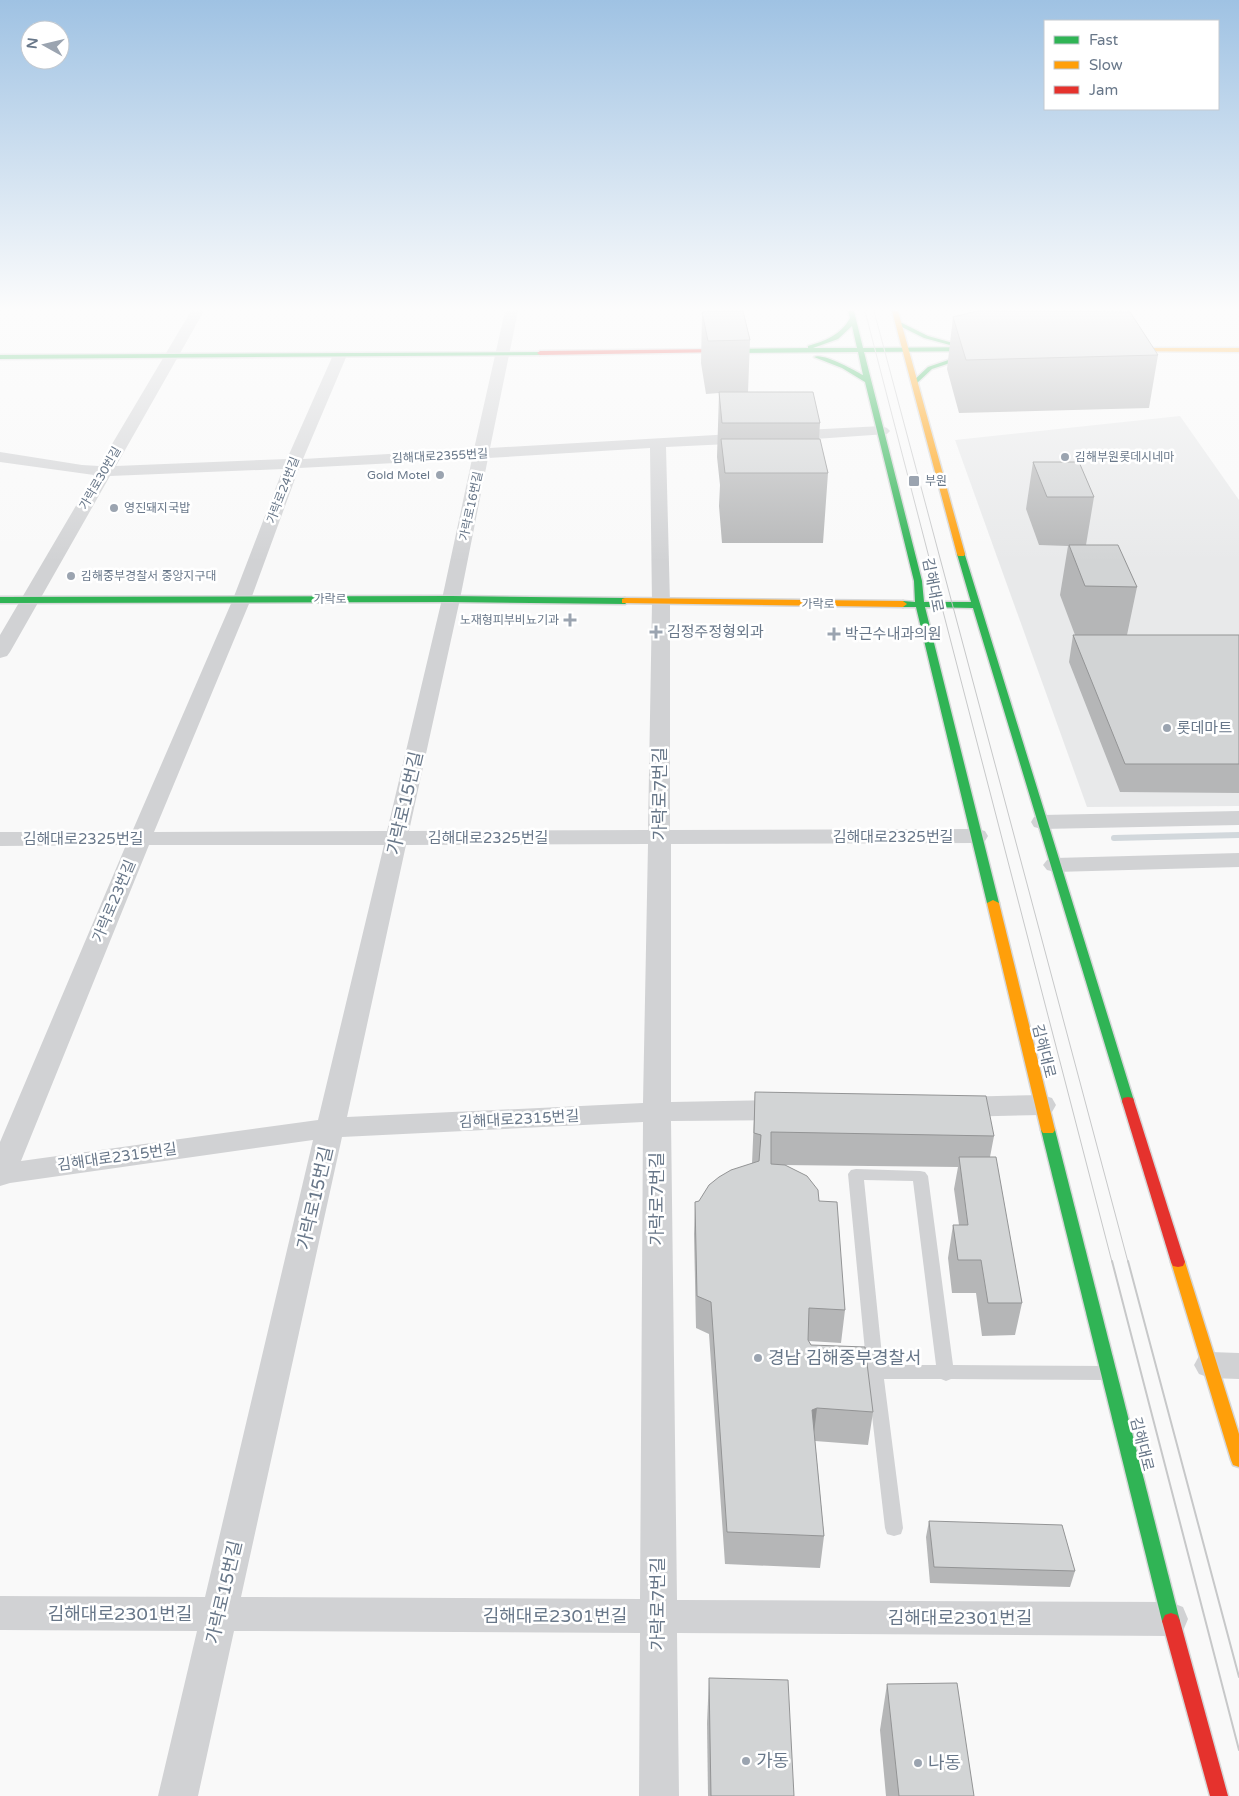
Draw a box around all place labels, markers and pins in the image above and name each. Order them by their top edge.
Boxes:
place label: 김해부원롯데시네마 [1075,450,1174,464]
marker: 김해부원롯데시네마 [1059,451,1071,463]
place label: Gold Motel [367,468,430,482]
marker: Gold Motel [434,469,446,481]
marker: 부원 [907,474,921,488]
place label: 부원 [925,474,947,488]
place label: 영진돼지국밥 [124,501,190,515]
marker: 영진돼지국밥 [108,502,120,514]
place label: 김해중부경찰서 중앙지구대 [81,569,217,583]
marker: 김해중부경찰서 중앙지구대 [65,570,77,582]
place label: 노재형피부비뇨기과 [460,613,559,627]
marker: 노재형피부비뇨기과 [563,613,577,627]
place label: 김정주정형외과 [667,623,764,641]
marker: 김정주정형외과 [649,625,663,639]
place label: 박근수내과의원 [845,625,942,643]
marker: 박근수내과의원 [827,627,841,641]
place label: 롯데마트 [1177,719,1232,737]
marker: 롯데마트 [1161,722,1173,734]
place label: 경남 김해중부경찰서 [768,1347,922,1369]
marker: 경남 김해중부경찰서 [752,1352,764,1364]
place label: 가동 [756,1750,789,1772]
place label: 나동 [928,1752,961,1774]
marker: 가동 [740,1755,752,1767]
marker: 나동 [912,1757,924,1769]

